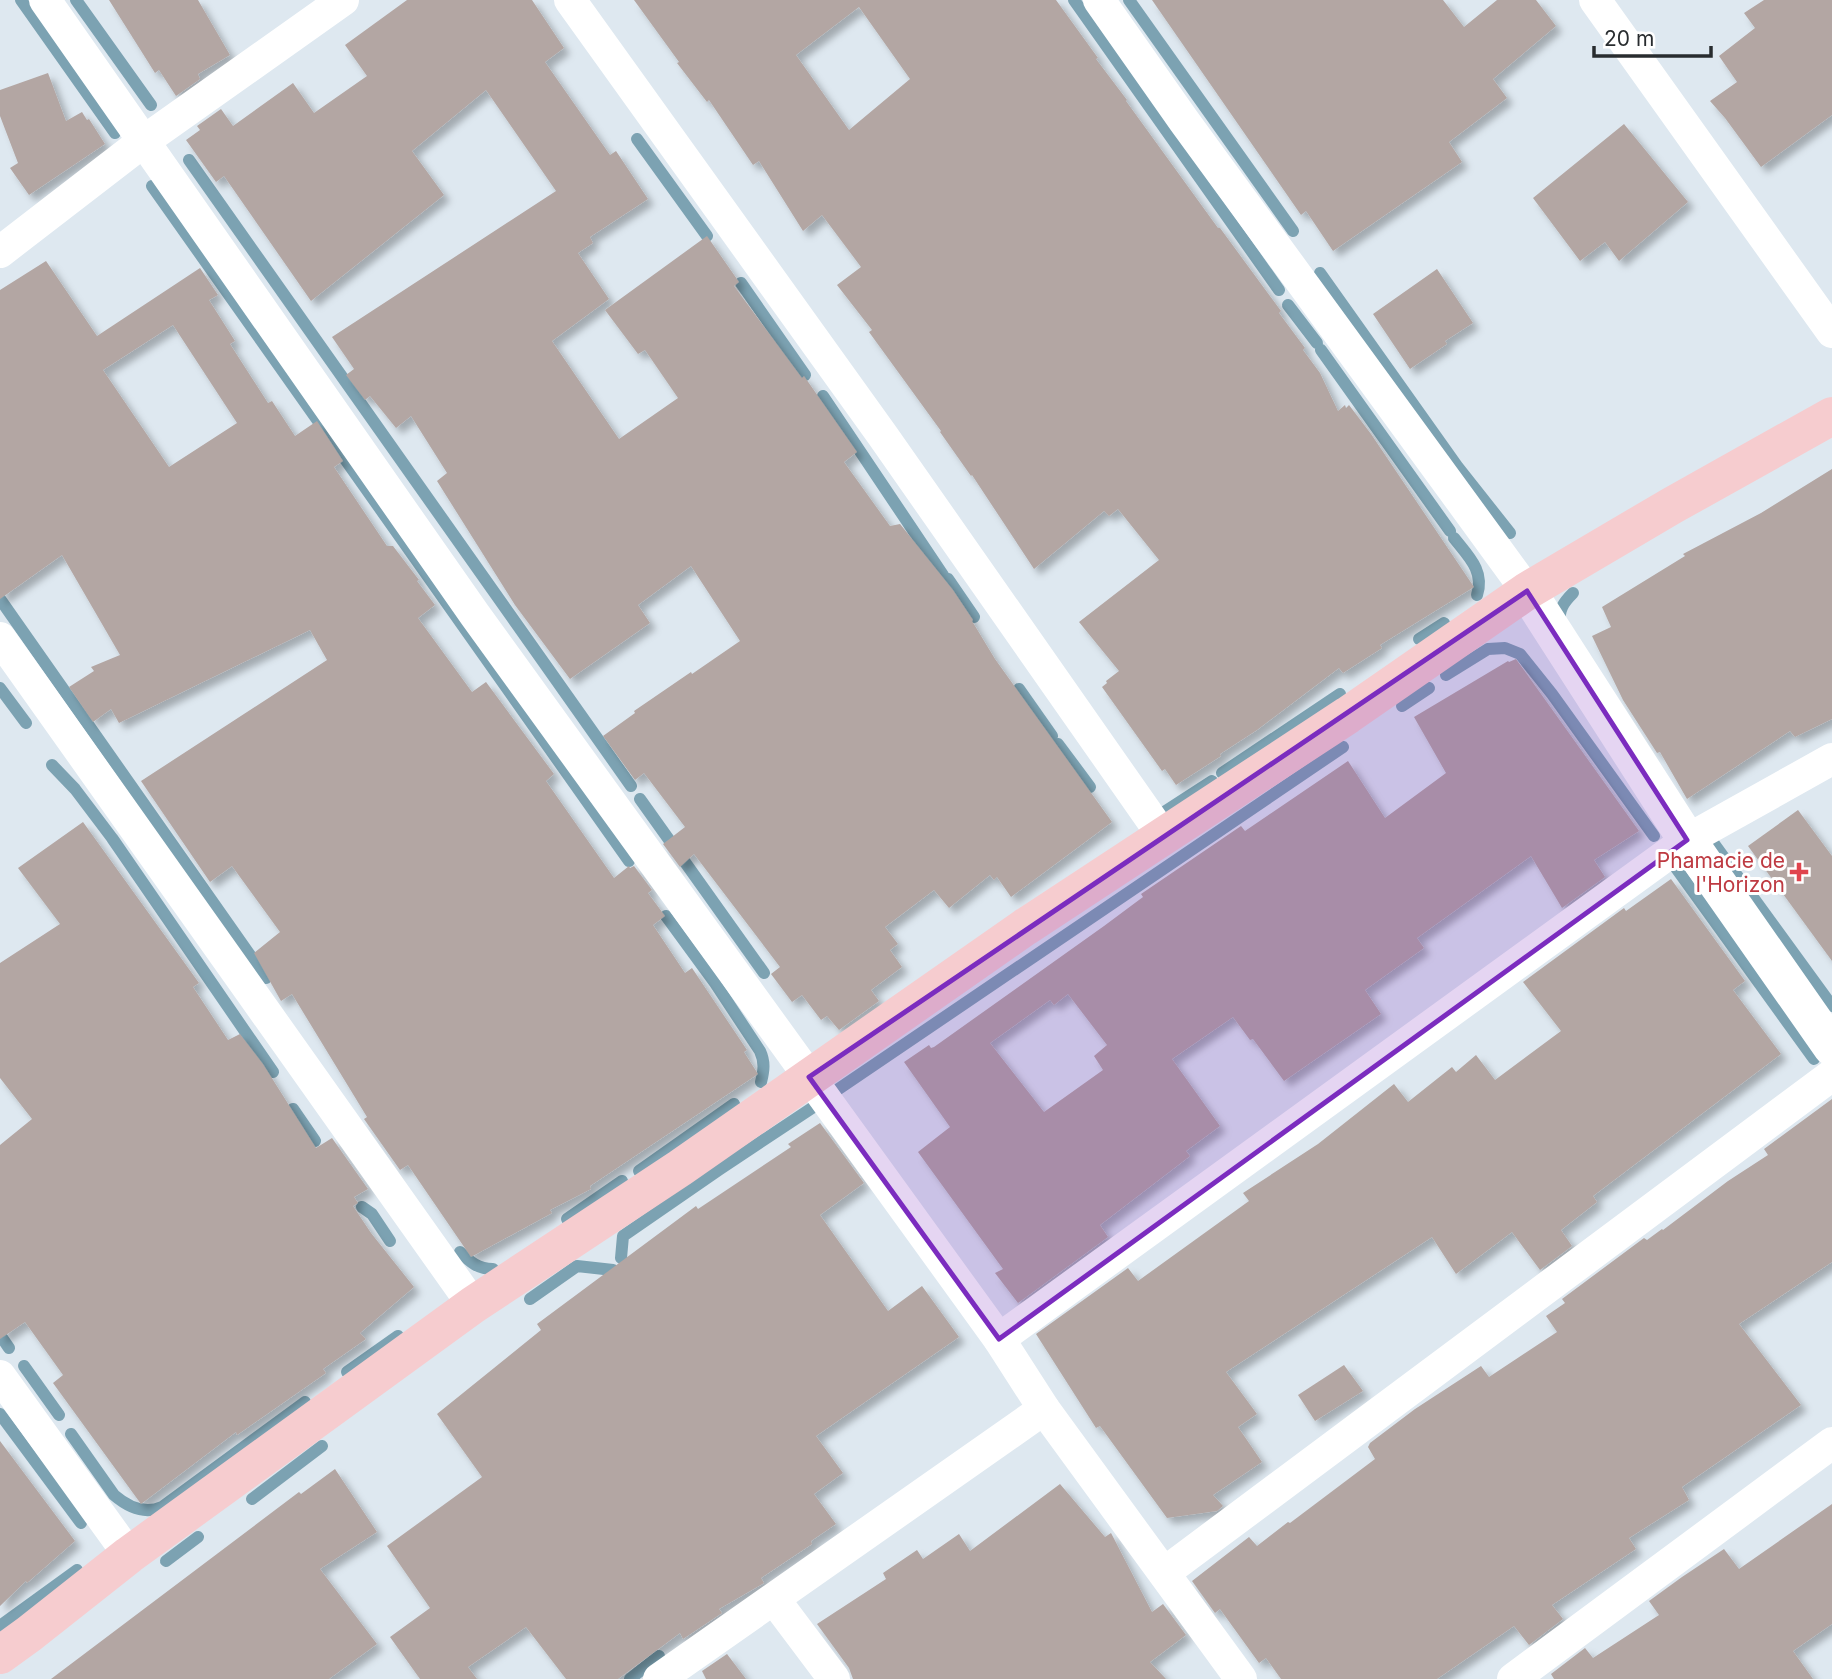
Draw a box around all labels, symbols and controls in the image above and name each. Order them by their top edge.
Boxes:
scale bar [1594,14,1711,58]
text: 20 m [1604,26,1654,51]
place label: Phamacie de l'Horizon [1657,848,1785,897]
marker: Phamacie de l'Horizon [1791,864,1807,880]

